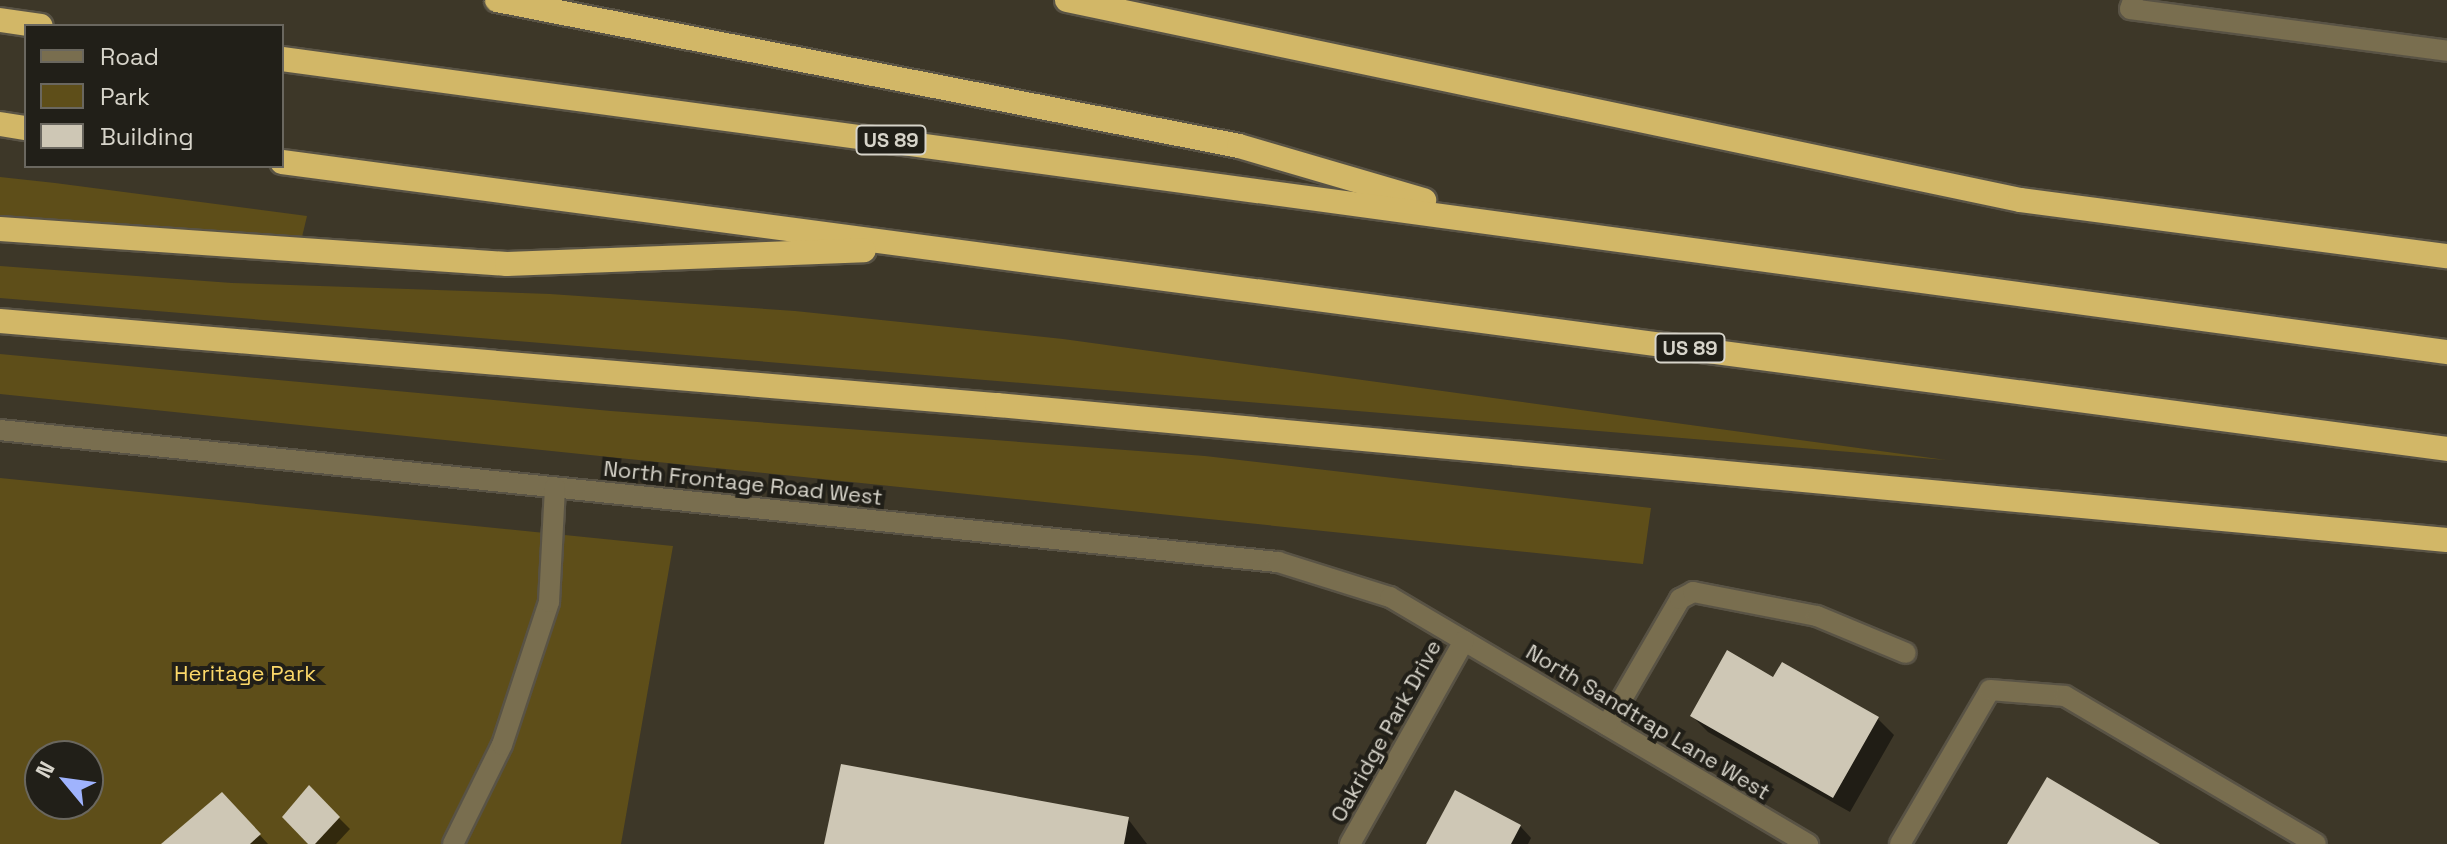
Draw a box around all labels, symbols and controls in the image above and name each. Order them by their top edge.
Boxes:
legend [24,24,284,168]
text: Road [100,41,159,72]
text: Park [100,81,150,112]
text: Building [100,121,194,152]
road number: US 89 [855,124,927,156]
road number: US 89 [1654,332,1726,364]
street label: North Frontage Road West [602,455,884,511]
street label: Oakridge Park Drive [1325,635,1447,827]
street label: North Sandtrap Lane West [1521,638,1775,806]
park label: Heritage Park [174,661,316,687]
north arrow [24,740,104,820]
text: N [29,756,61,783]

